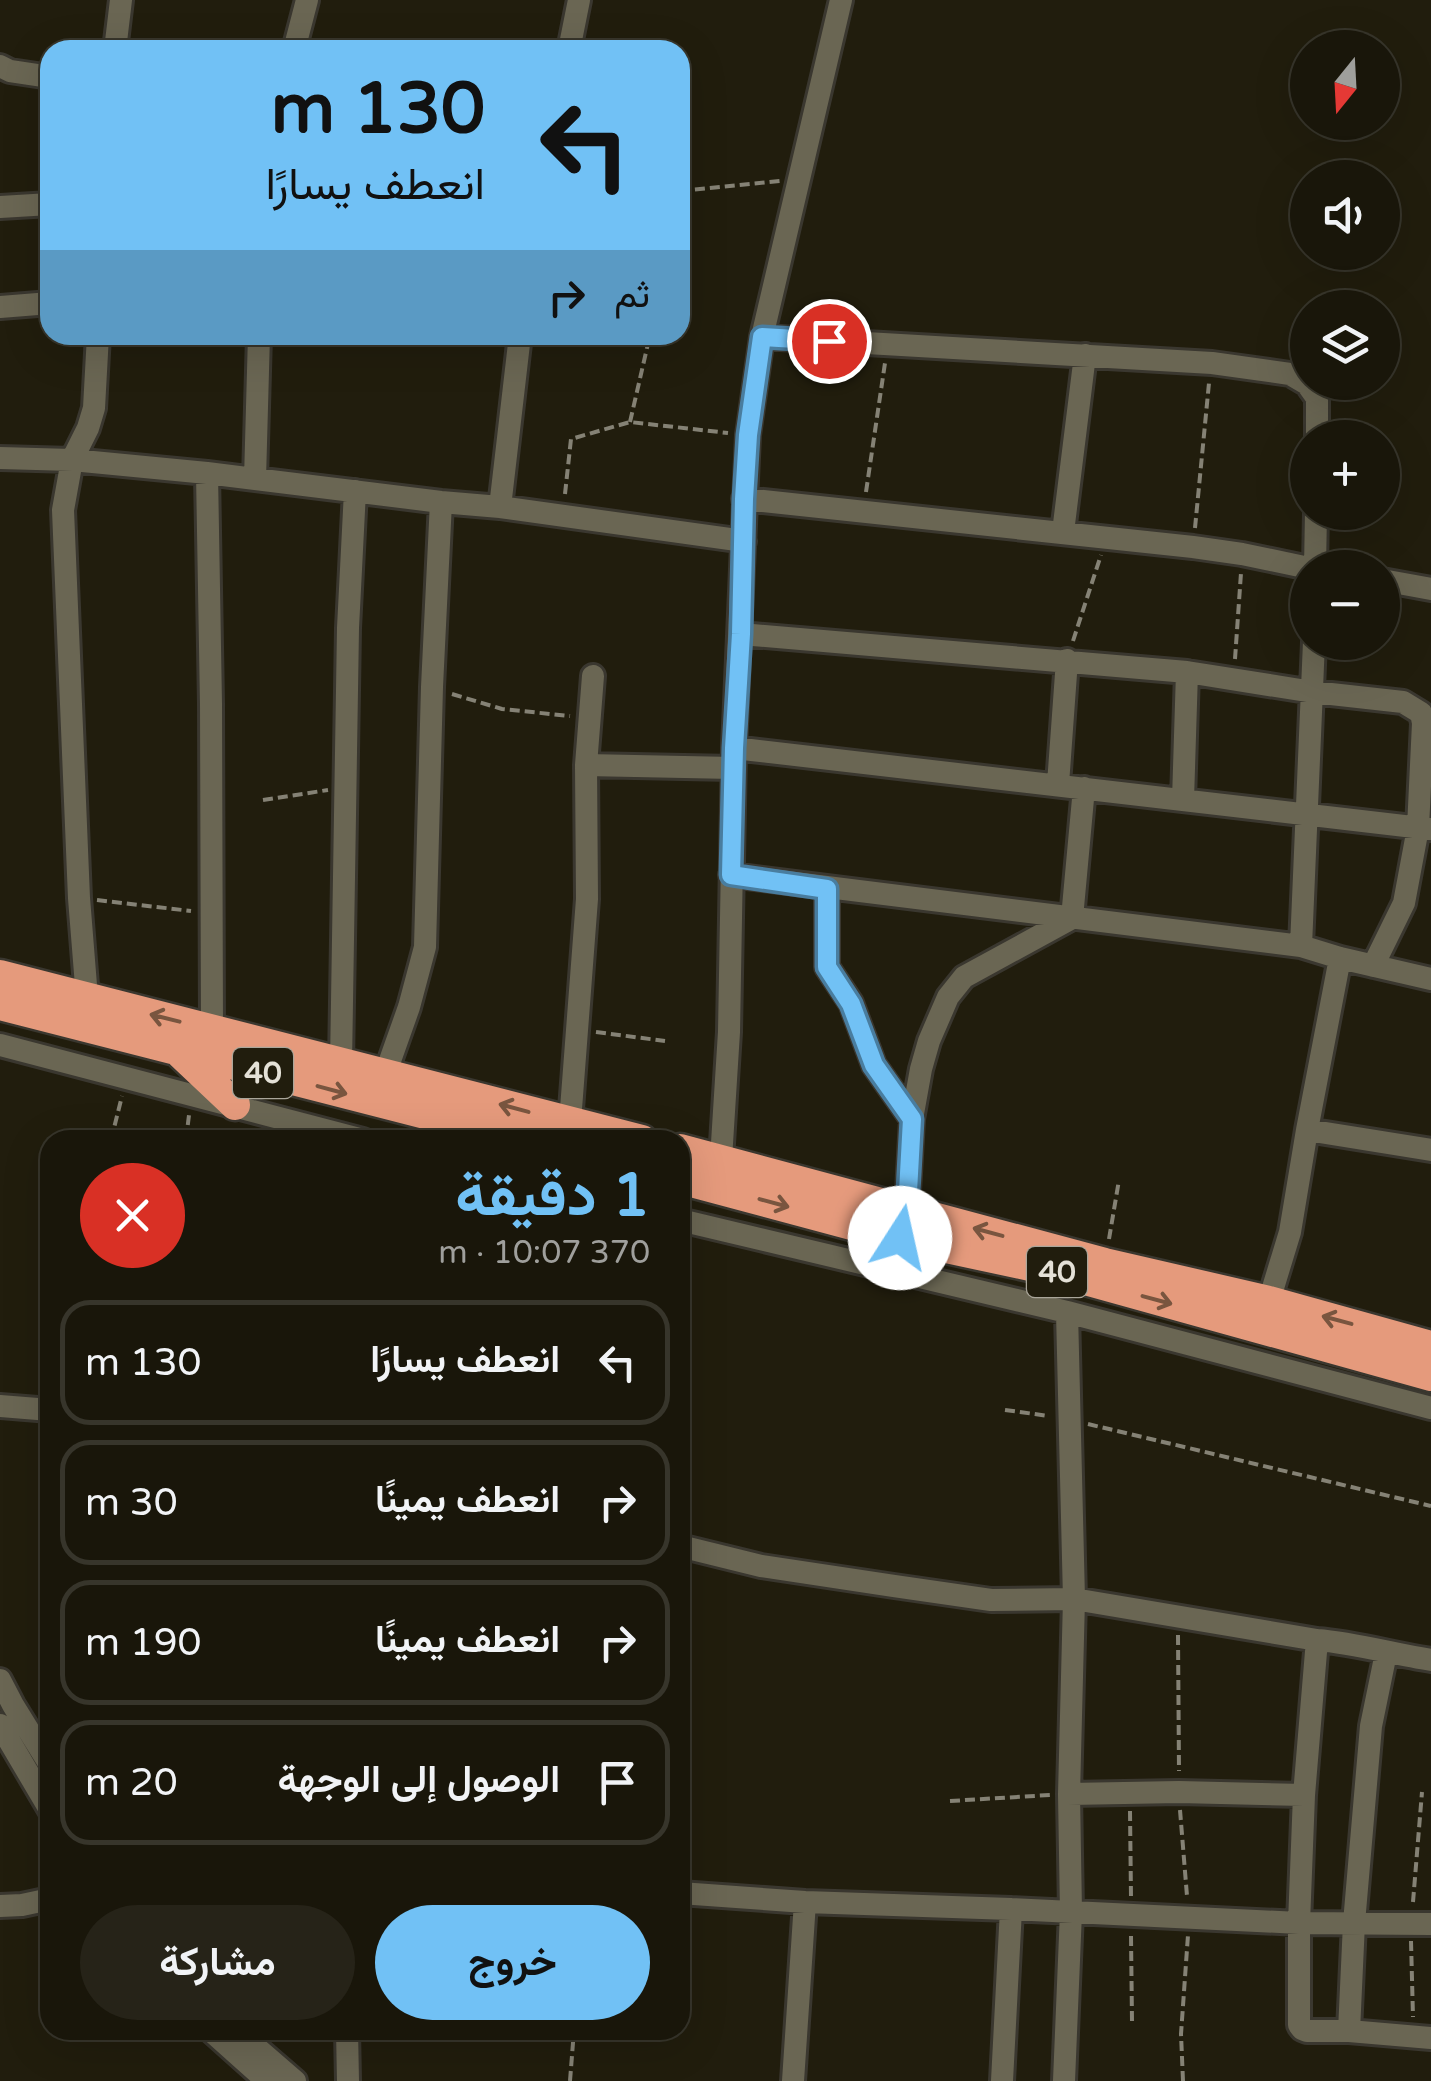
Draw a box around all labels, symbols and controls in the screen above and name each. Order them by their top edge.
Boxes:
north arrow [1290,30,1400,140]
map controls [1290,30,1400,660]
text: 130 m [271,68,485,152]
icon: left [520,80,650,210]
text: انعطف يسارًا [266,158,485,212]
button: sound [1290,160,1400,270]
icon: right [539,270,594,325]
text: ثم [614,272,650,318]
button: layers [1290,290,1400,400]
pin [787,299,872,384]
icon: arrive [802,314,857,369]
button: + [1290,420,1400,530]
button: − [1290,550,1400,660]
one-way arrow [150,1007,181,1026]
road number: 40 [233,1048,293,1098]
one-way arrow [316,1082,347,1101]
one-way arrow [499,1097,530,1116]
text: 1 دقيقة [455,1160,650,1232]
button: close [80,1163,185,1268]
position arrow [848,1186,952,1290]
one-way arrow [758,1195,789,1214]
one-way arrow [973,1221,1004,1240]
text: 370 m · 10:07 [438,1234,650,1272]
road number: 40 [1027,1247,1087,1297]
one-way arrow [1141,1291,1172,1310]
one-way arrow [1322,1310,1353,1328]
icon: left [590,1335,645,1390]
text: انعطف يسارًا [370,1337,560,1383]
text: 130 m [85,1340,201,1386]
icon: right [590,1475,645,1530]
text: انعطف يمينًا [375,1477,560,1523]
text: 30 m [85,1480,178,1526]
icon: right [590,1615,645,1670]
text: انعطف يمينًا [375,1617,560,1663]
text: 190 m [85,1620,201,1666]
icon: arrive [590,1755,645,1810]
text: الوصول إلى الوجهة [278,1757,560,1803]
text: 20 m [85,1760,178,1806]
button: مشاركة [80,1905,355,2020]
button: خروج [375,1905,650,2020]

